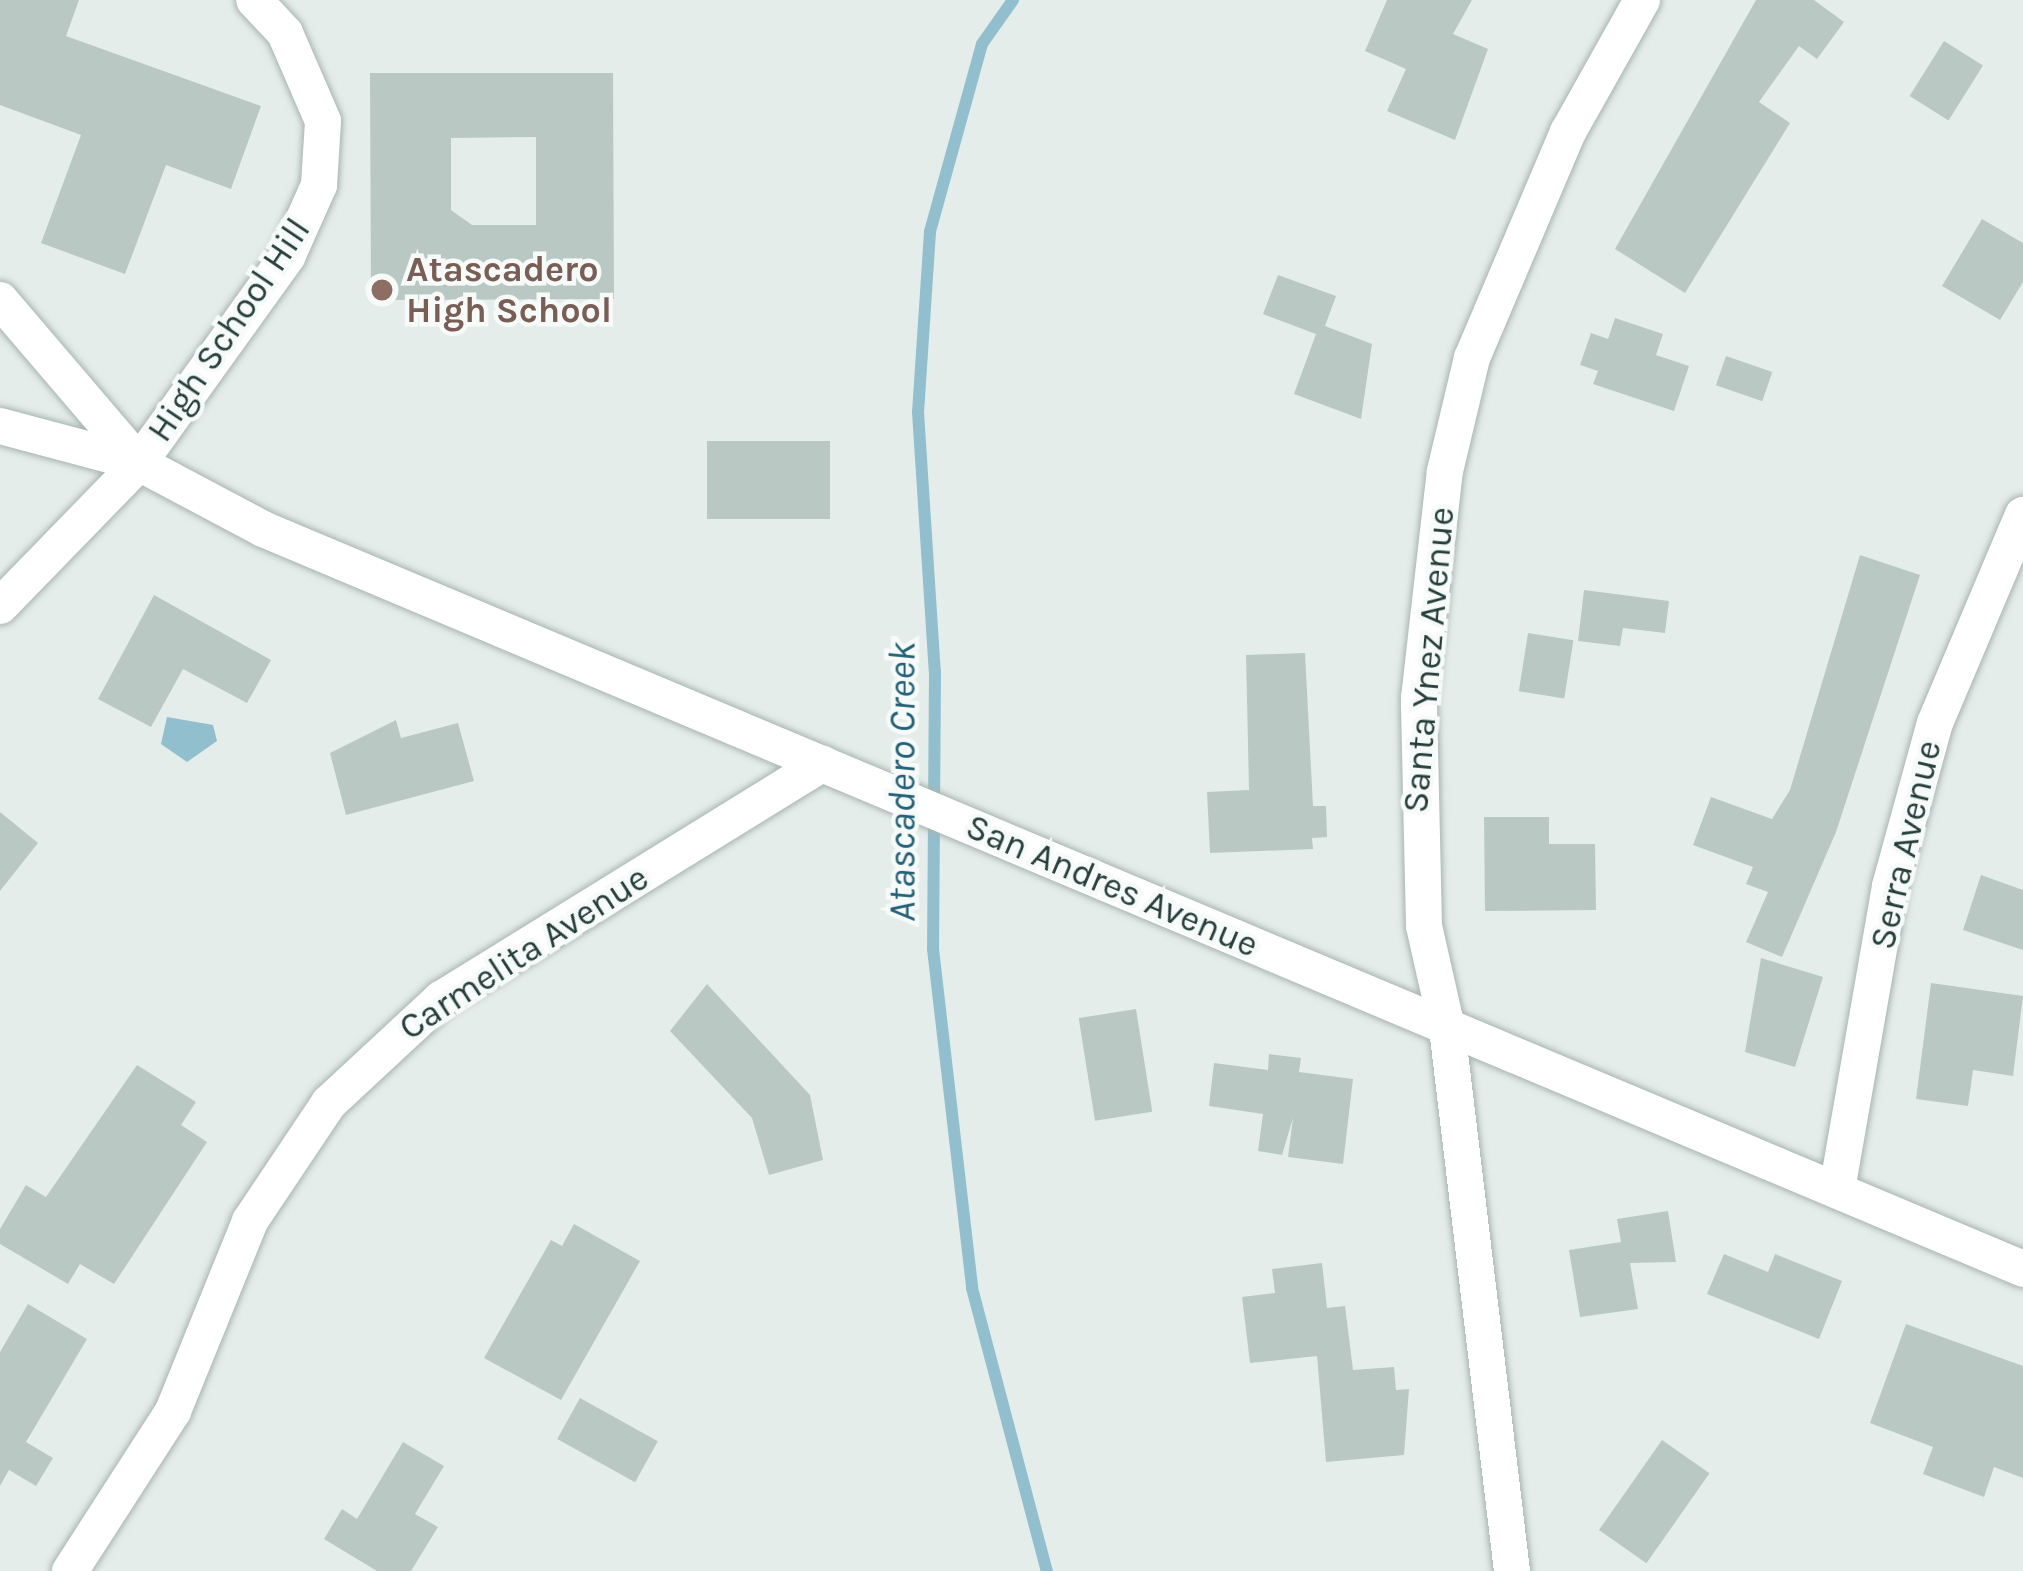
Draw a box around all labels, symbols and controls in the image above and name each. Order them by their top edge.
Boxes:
street label: High School Hill [138,210,320,450]
place label: Atascadero High School [406,247,612,332]
marker: Atascadero High School [369,277,395,303]
street label: Santa Ynez Avenue [1394,505,1464,815]
water label: Atascadero Creek [879,642,925,922]
street label: Serra Avenue [1861,736,1951,954]
street label: San Andres Avenue [959,805,1265,967]
street label: Carmelita Avenue [391,856,657,1050]

